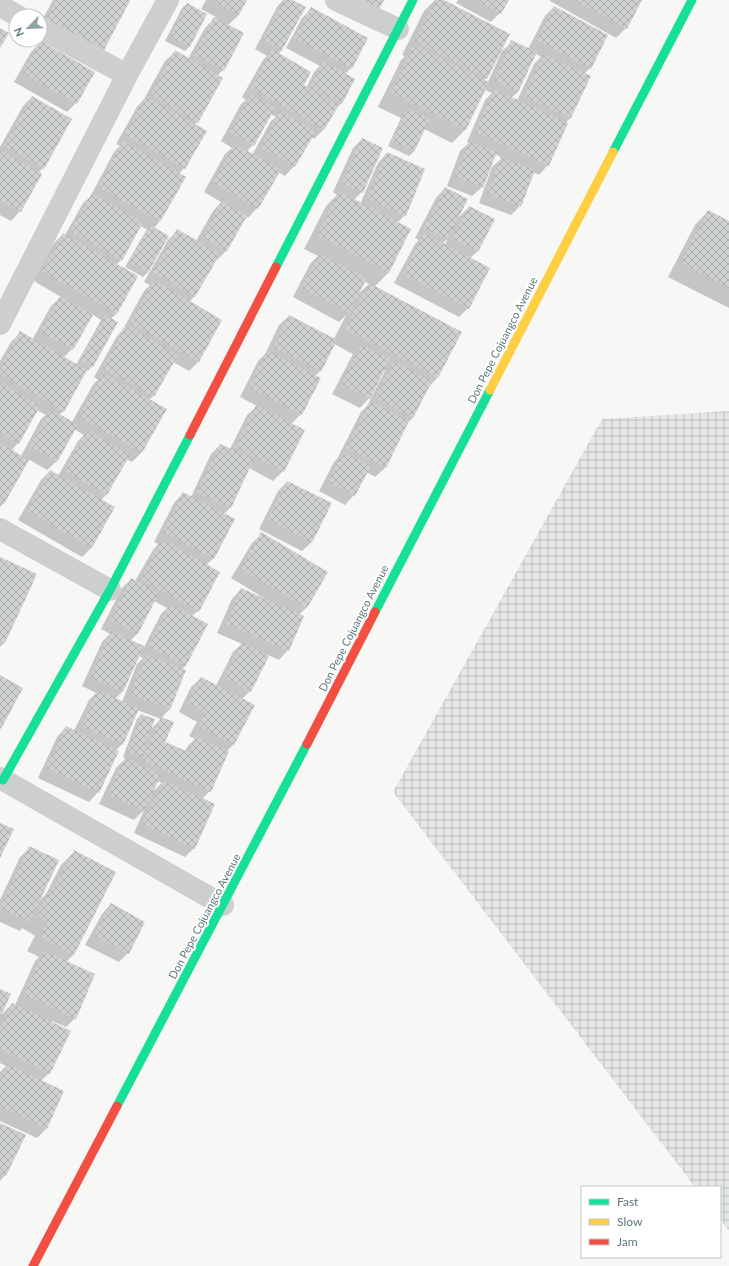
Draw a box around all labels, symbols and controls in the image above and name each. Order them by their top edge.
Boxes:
north arrow [8,8,48,48]
text: N [11,26,26,39]
street label: Don Pepe Cojuangco Avenue [464,274,540,405]
street label: Don Pepe Cojuangco Avenue [315,562,391,693]
street label: Don Pepe Cojuangco Avenue [165,851,243,981]
legend [581,1186,721,1258]
text: Fast [617,1194,639,1209]
text: Slow [617,1214,643,1229]
text: Jam [617,1234,638,1249]

